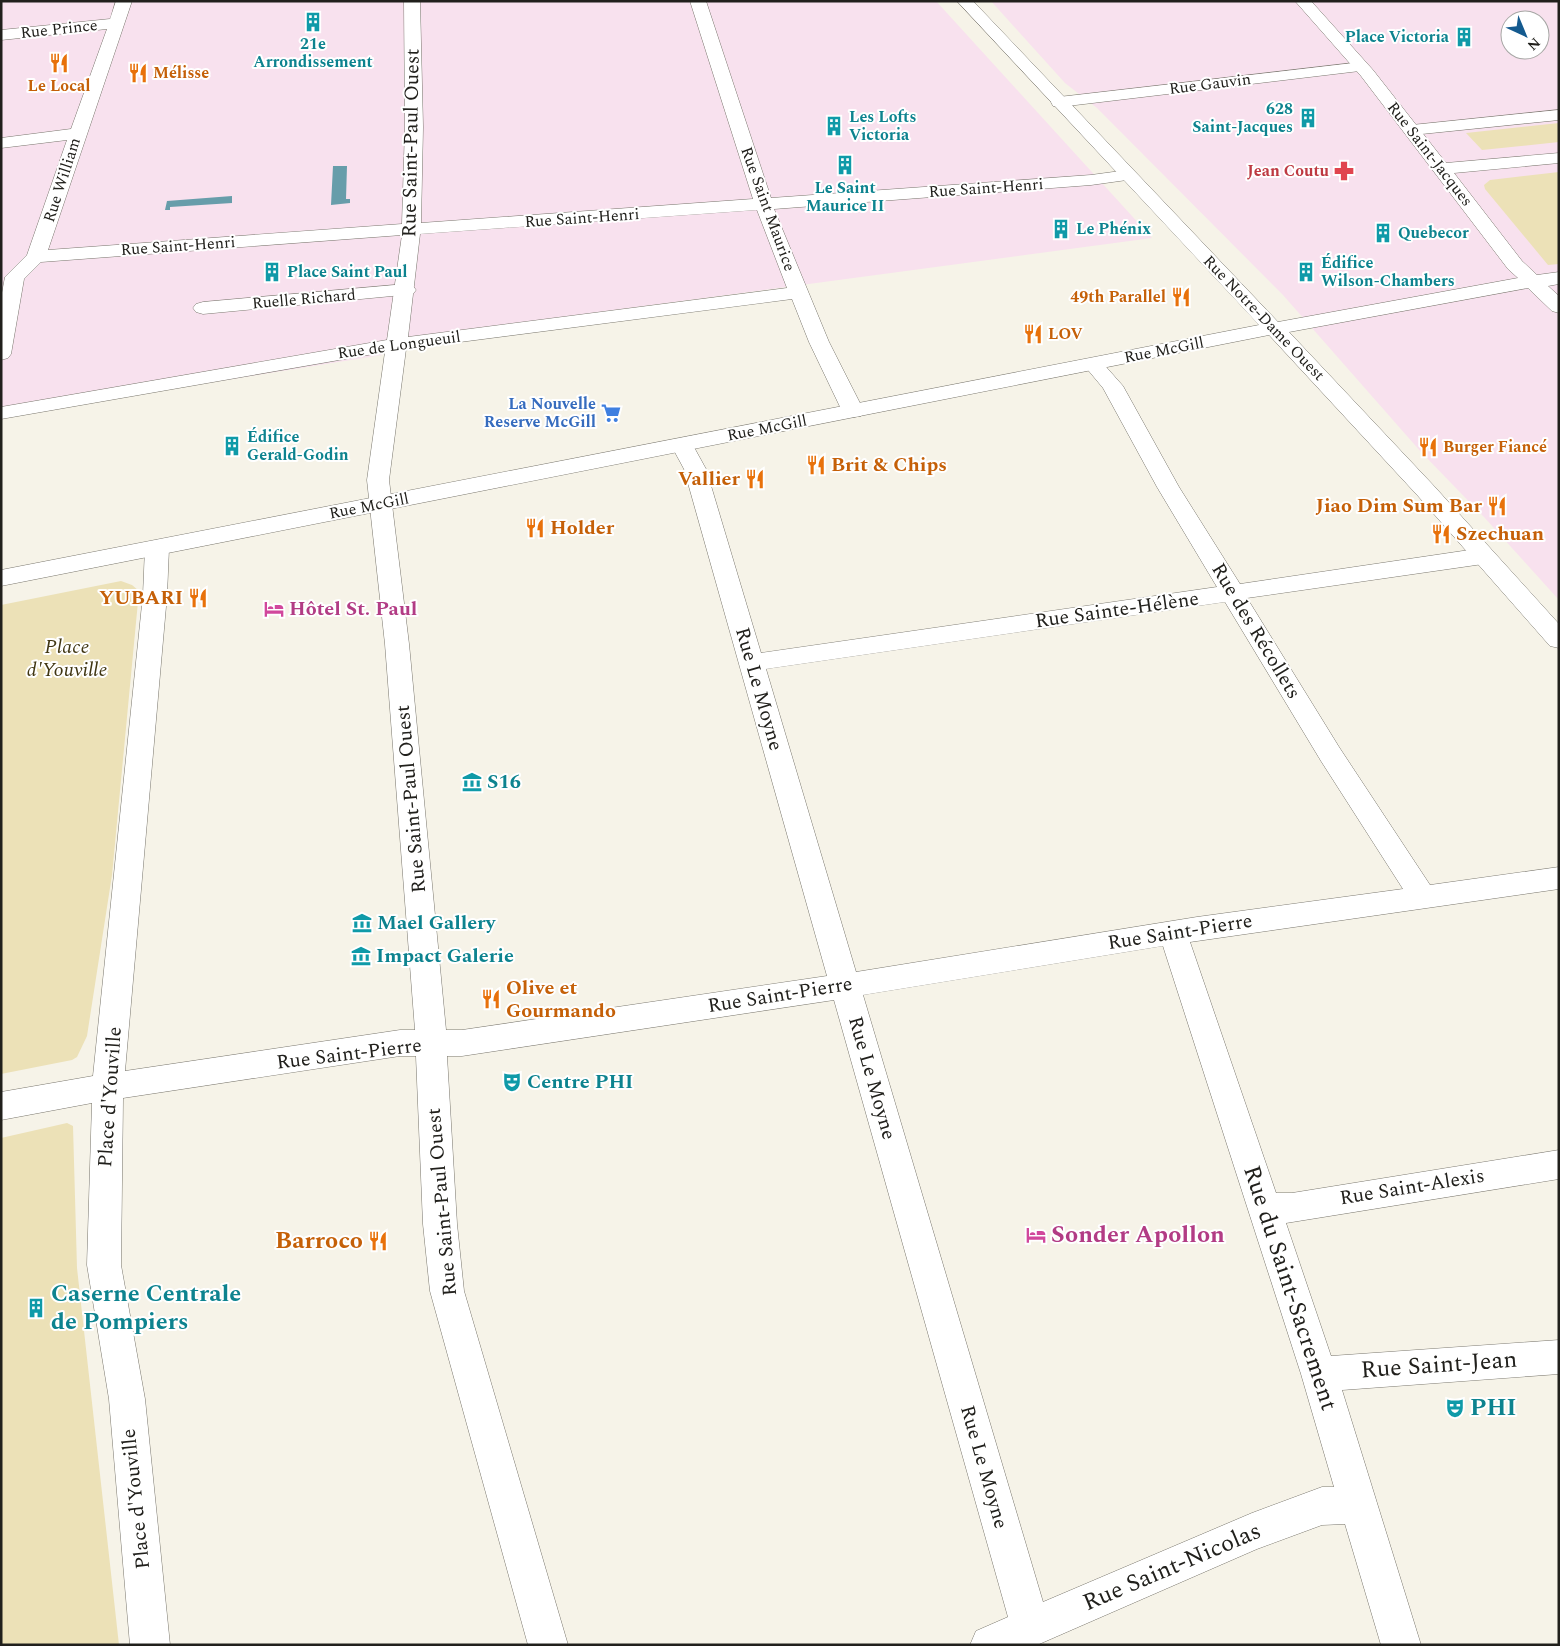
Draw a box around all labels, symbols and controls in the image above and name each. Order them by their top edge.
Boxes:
north arrow [1500,10,1550,60]
building icon: 21e Arrondissement [302,11,324,33]
street label: Rue Prince [19,13,99,45]
place label: Place Victoria [1345,25,1450,49]
building icon: Place Victoria [1453,26,1475,48]
place label: 21e Arrondissement [253,32,373,74]
text: N [1522,32,1545,56]
street label: Rue Saint-Paul Ouest [394,48,428,238]
restaurant icon: Le Local [48,52,70,74]
place label: Mélisse [153,61,209,85]
restaurant icon: Mélisse [127,62,149,84]
street label: Rue Gauvin [1168,67,1252,101]
place label: Le Local [28,74,90,98]
street label: Rue Saint-Jacques [1381,96,1479,212]
place label: 628 Saint-Jacques [1192,97,1293,139]
place label: Les Lofts Victoria [849,105,916,147]
building icon: 628 Saint-Jacques [1297,107,1319,129]
building icon: Les Lofts Victoria [823,115,845,137]
street label: Rue William [37,134,87,225]
street label: Rue Saint Maurice [734,143,802,275]
building icon: Le Saint Maurice II [834,154,856,176]
place label: Jean Coutu [1247,159,1330,183]
pharmacy icon: Jean Coutu [1333,160,1355,182]
street label: Rue Saint-Henri [928,172,1044,204]
place label: Le Saint Maurice II [806,176,884,218]
street label: Rue Saint-Henri [524,202,640,234]
place label: Le Phénix [1076,217,1151,241]
building icon: Le Phénix [1050,218,1072,240]
place label: Quebecor [1398,221,1469,245]
building icon: Quebecor [1372,222,1394,244]
street label: Rue Saint-Henri [120,230,236,262]
street label: Rue Notre-Dame Ouest [1198,250,1331,386]
place label: Édifice Wilson-Chambers [1321,251,1455,293]
place label: Place Saint Paul [287,260,408,284]
building icon: Place Saint Paul [261,261,283,283]
building icon: Édifice Wilson-Chambers [1295,261,1317,283]
street label: Ruelle Richard [251,283,357,315]
place label: 49th Parallel [1070,285,1166,309]
restaurant icon: 49th Parallel [1170,286,1192,308]
place label: LOV [1048,322,1083,346]
restaurant icon: LOV [1022,323,1044,345]
street label: Rue de Longueuil [336,324,462,366]
street label: Rue McGill [1122,330,1206,370]
place label: La Nouvelle Reserve McGill [484,392,596,434]
supermarket icon: La Nouvelle Reserve McGill [600,402,622,424]
street label: Rue McGill [725,408,809,448]
place label: Édifice Gerald-Godin [247,425,349,467]
building icon: Édifice Gerald-Godin [221,435,243,457]
place label: Burger Fiancé [1443,435,1547,459]
restaurant icon: Burger Fiancé [1417,436,1439,458]
place label: Brit & Chips [831,450,947,480]
restaurant icon: Brit & Chips [805,454,827,476]
place label: Vallier [678,464,740,494]
restaurant icon: Vallier [744,468,766,490]
street label: Rue McGill [327,486,411,526]
place label: Jiao Dim Sum Bar [1315,491,1482,521]
restaurant icon: Jiao Dim Sum Bar [1486,495,1508,517]
place label: Holder [550,513,615,543]
restaurant icon: Holder [524,517,546,539]
place label: Szechuan [1456,519,1544,549]
restaurant icon: Szechuan [1430,523,1452,545]
street label: Rue des Récollets [1203,557,1309,705]
place label: YUBARI [99,583,183,613]
street label: Rue Sainte-Hélène [1033,584,1201,636]
restaurant icon: YUBARI [187,587,209,609]
place label: Hôtel St. Paul [289,594,417,624]
hotel icon: Hôtel St. Paul [263,598,285,620]
street label: Rue Le Moyne [727,624,791,754]
park label: Place d'Youville [27,632,108,685]
street label: Rue Saint-Paul Ouest [388,704,434,894]
place label: S16 [487,767,521,797]
museum icon: S16 [461,771,483,793]
street label: Rue Saint-Pierre [1105,906,1255,958]
place label: Mael Gallery [377,908,497,938]
museum icon: Mael Gallery [351,912,373,934]
place label: Impact Galerie [376,941,514,971]
museum icon: Impact Galerie [350,945,372,967]
street label: Rue Saint-Pierre [705,969,855,1021]
place label: Olive et Gourmando [506,973,616,1026]
restaurant icon: Olive et Gourmando [480,988,502,1010]
street label: Rue Le Moyne [840,1013,904,1143]
street label: Place d'Youville [90,1026,130,1168]
street label: Rue Saint-Pierre [275,1030,423,1078]
place label: Centre PHI [527,1067,633,1097]
theatre icon: Centre PHI [501,1071,523,1093]
street label: Rue Saint-Paul Ouest [419,1107,465,1297]
street label: Rue du Saint-Sacrement [1233,1161,1347,1415]
street label: Rue Saint-Alexis [1337,1161,1487,1213]
place label: Sonder Apollon [1051,1217,1225,1253]
place label: Barroco [275,1223,363,1259]
hotel icon: Sonder Apollon [1025,1224,1047,1246]
restaurant icon: Barroco [367,1230,389,1252]
place label: Caserne Centrale de Pompiers [51,1276,241,1340]
building icon: Caserne Centrale de Pompiers [25,1297,47,1319]
street label: Rue Saint-Jean [1360,1342,1518,1388]
place label: PHI [1470,1390,1516,1426]
theatre icon: PHI [1444,1397,1466,1419]
street label: Rue Le Moyne [952,1402,1016,1532]
street label: Place d'Youville [114,1427,158,1571]
street label: Rue Saint-Nicolas [1077,1513,1267,1621]

